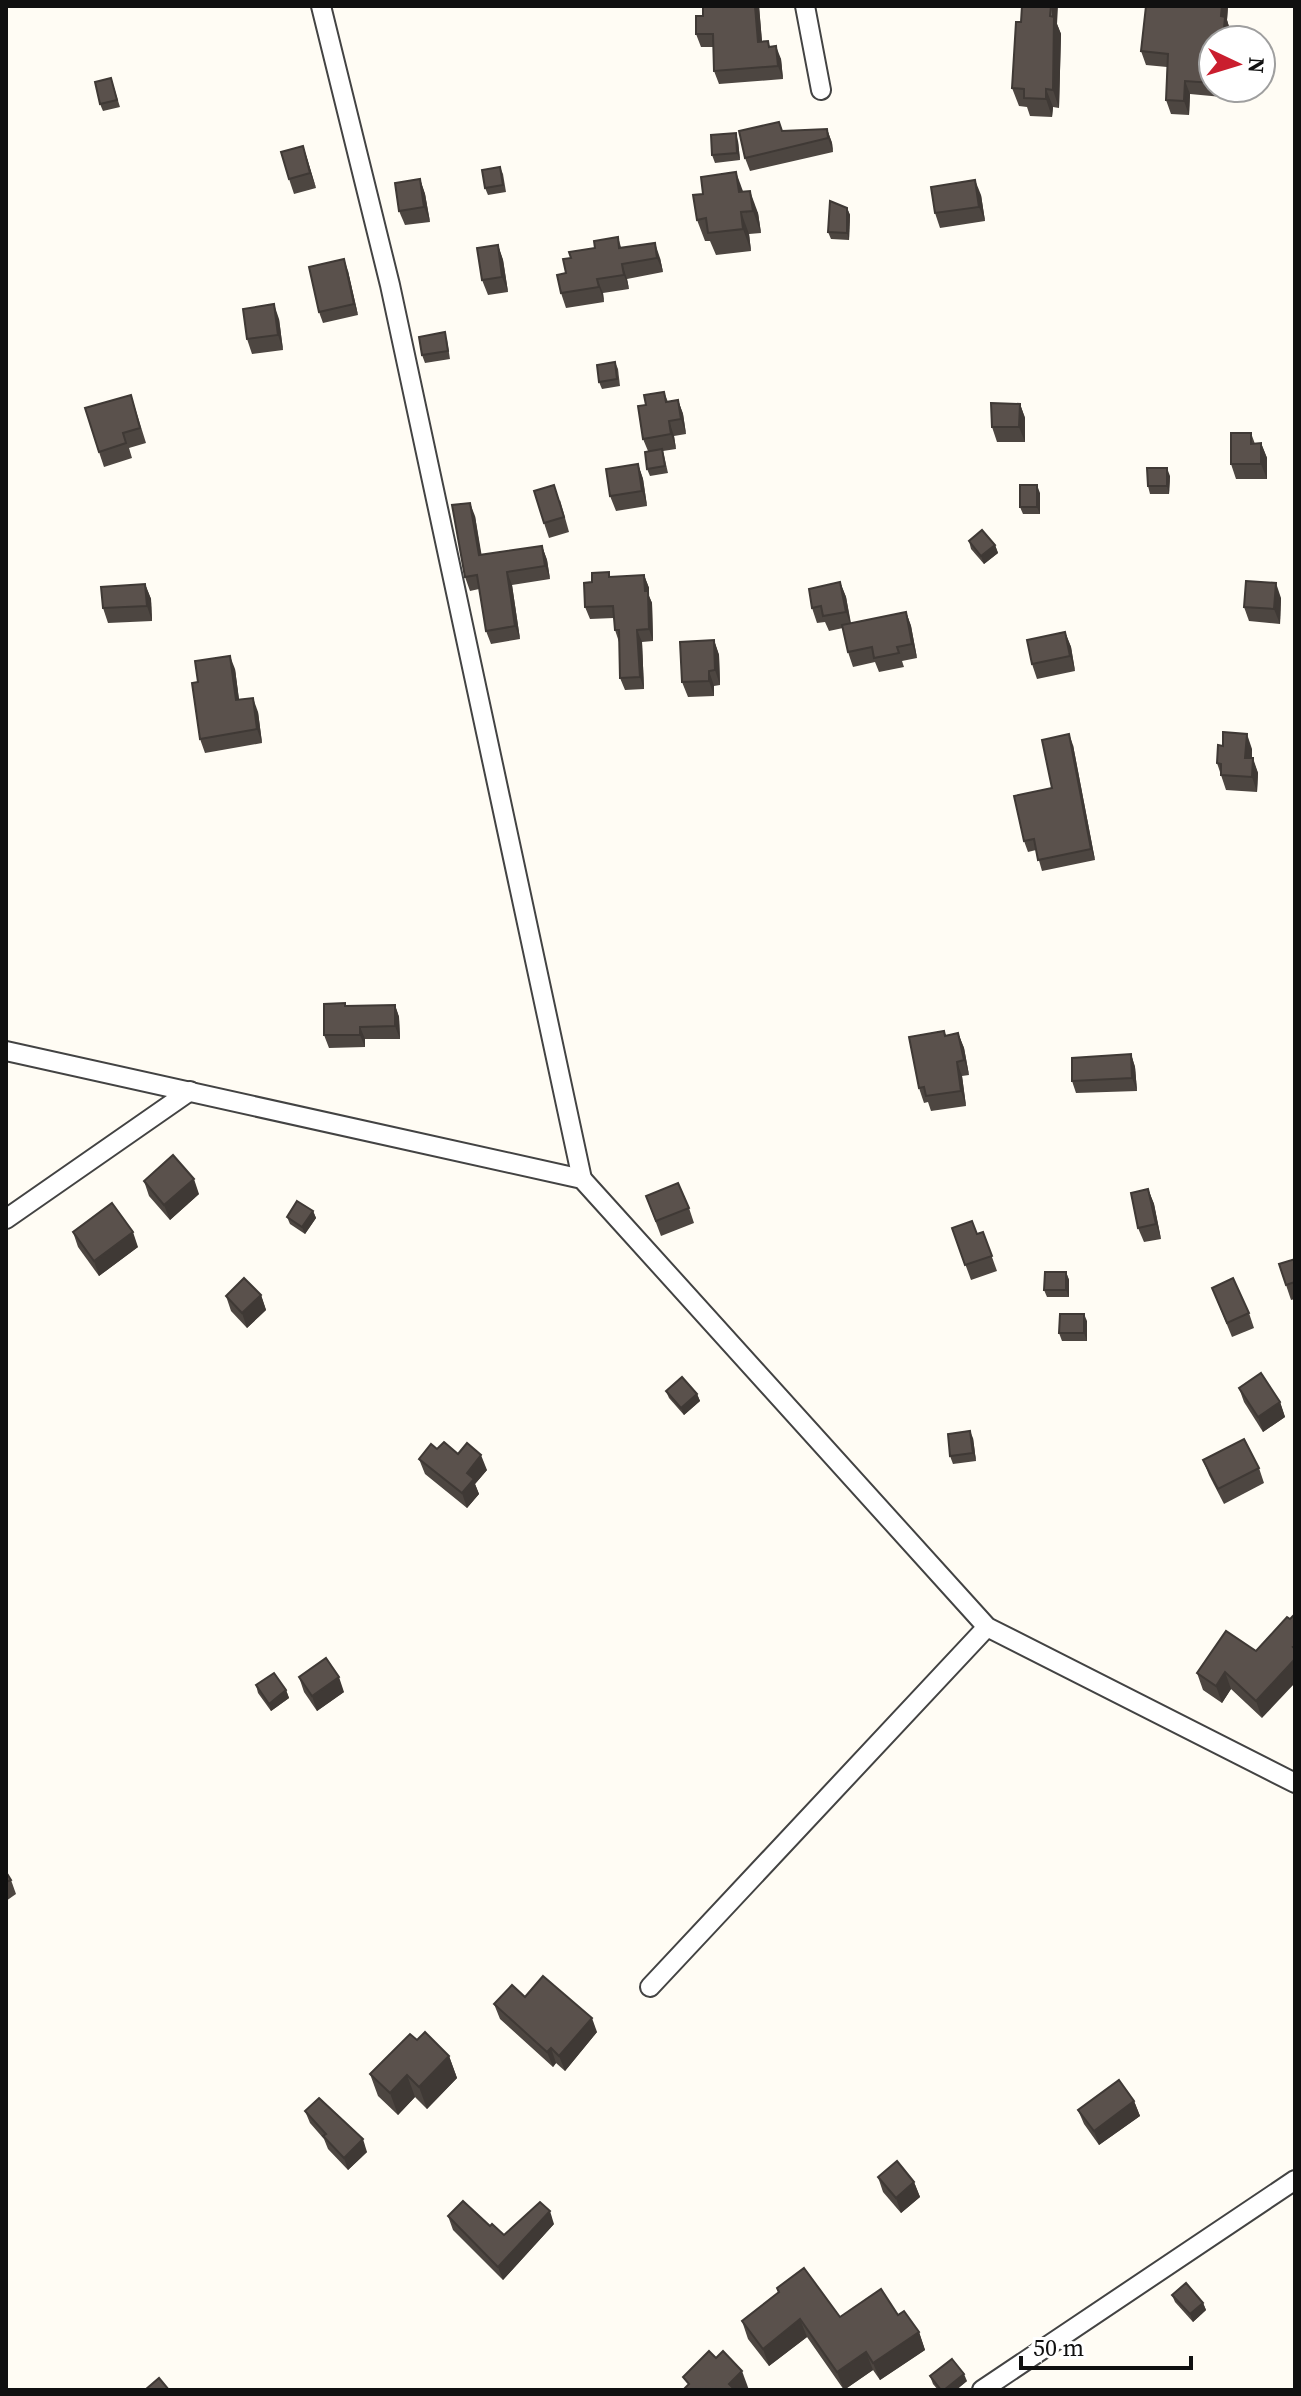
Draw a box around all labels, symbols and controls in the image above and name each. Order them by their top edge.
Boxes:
north arrow [1197,24,1277,104]
text: N [1241,56,1272,74]
scale bar [1021,2320,1191,2370]
text: 50 m [1033,2331,1084,2364]

